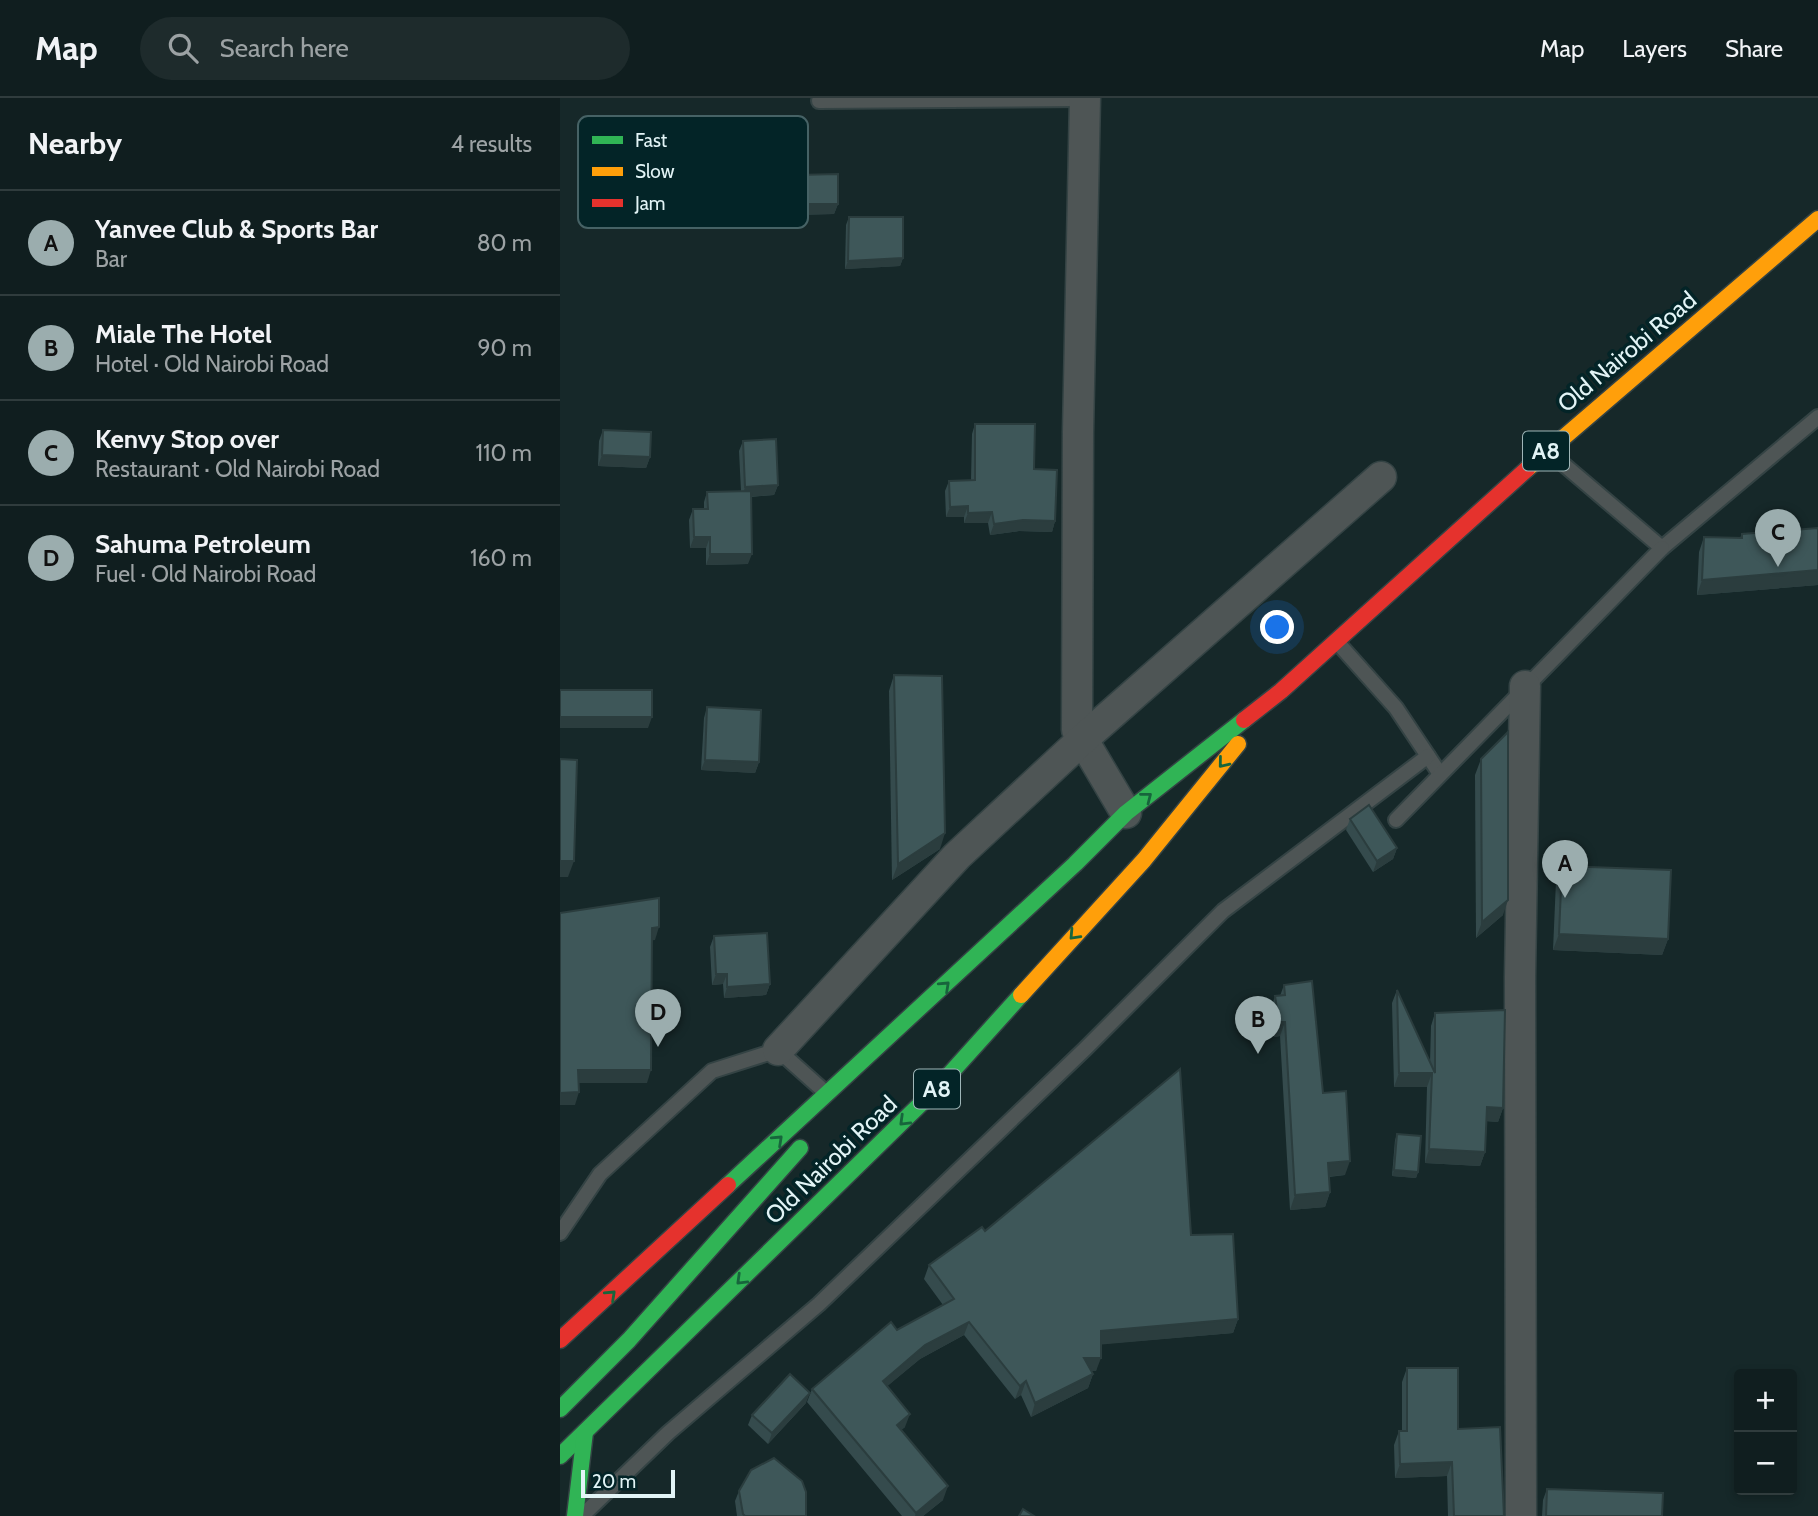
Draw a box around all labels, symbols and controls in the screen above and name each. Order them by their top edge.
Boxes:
search box [140,17,630,80]
text: Map [35,28,98,68]
icon: search [164,29,202,67]
text: Search here [220,32,349,64]
text: Map [1540,34,1584,63]
text: Layers [1622,34,1687,63]
text: Share [1725,34,1783,63]
legend [578,116,808,228]
text: Nearby [28,125,122,162]
text: Fast [635,129,668,152]
text: 4 results [451,130,532,158]
text: Slow [635,160,675,183]
text: Jam [634,192,665,215]
text: Yanvee Club & Sports Bar [95,213,378,245]
text: A [44,229,58,257]
text: 80 m [477,229,532,257]
text: Bar [95,245,127,273]
street label: Old Nairobi Road [1551,285,1702,418]
text: Miale The Hotel [95,318,272,350]
text: B [44,334,58,362]
text: 90 m [478,334,532,362]
text: Hotel · Old Nairobi Road [95,350,329,378]
text: Kenvy Stop over [95,423,279,455]
road number: A8 [1523,432,1569,470]
text: C [44,439,58,467]
text: 110 m [476,439,532,467]
text: Restaurant · Old Nairobi Road [95,455,380,483]
pin: C [1755,509,1801,567]
text: Sahuma Petroleum [95,528,311,560]
text: D [43,544,59,572]
text: 160 m [470,544,532,572]
text: Fuel · Old Nairobi Road [95,560,316,588]
your location [1260,610,1294,644]
one-way arrow [1218,755,1231,767]
one-way arrow [1139,792,1151,805]
pin: A [1542,840,1588,898]
one-way arrow [1070,927,1082,940]
one-way arrow [937,981,950,994]
pin: D [635,989,681,1047]
pin: B [1235,996,1281,1054]
road number: A8 [914,1070,960,1108]
street label: Old Nairobi Road [759,1089,903,1230]
one-way arrow [899,1112,912,1125]
one-way arrow [770,1136,783,1149]
one-way arrow [736,1271,749,1284]
one-way arrow [603,1291,616,1304]
map controls [1734,1369,1797,1495]
button: + [1734,1369,1797,1432]
button: − [1734,1432,1797,1495]
scale bar [581,1467,676,1499]
text: 20 m [592,1470,636,1493]

